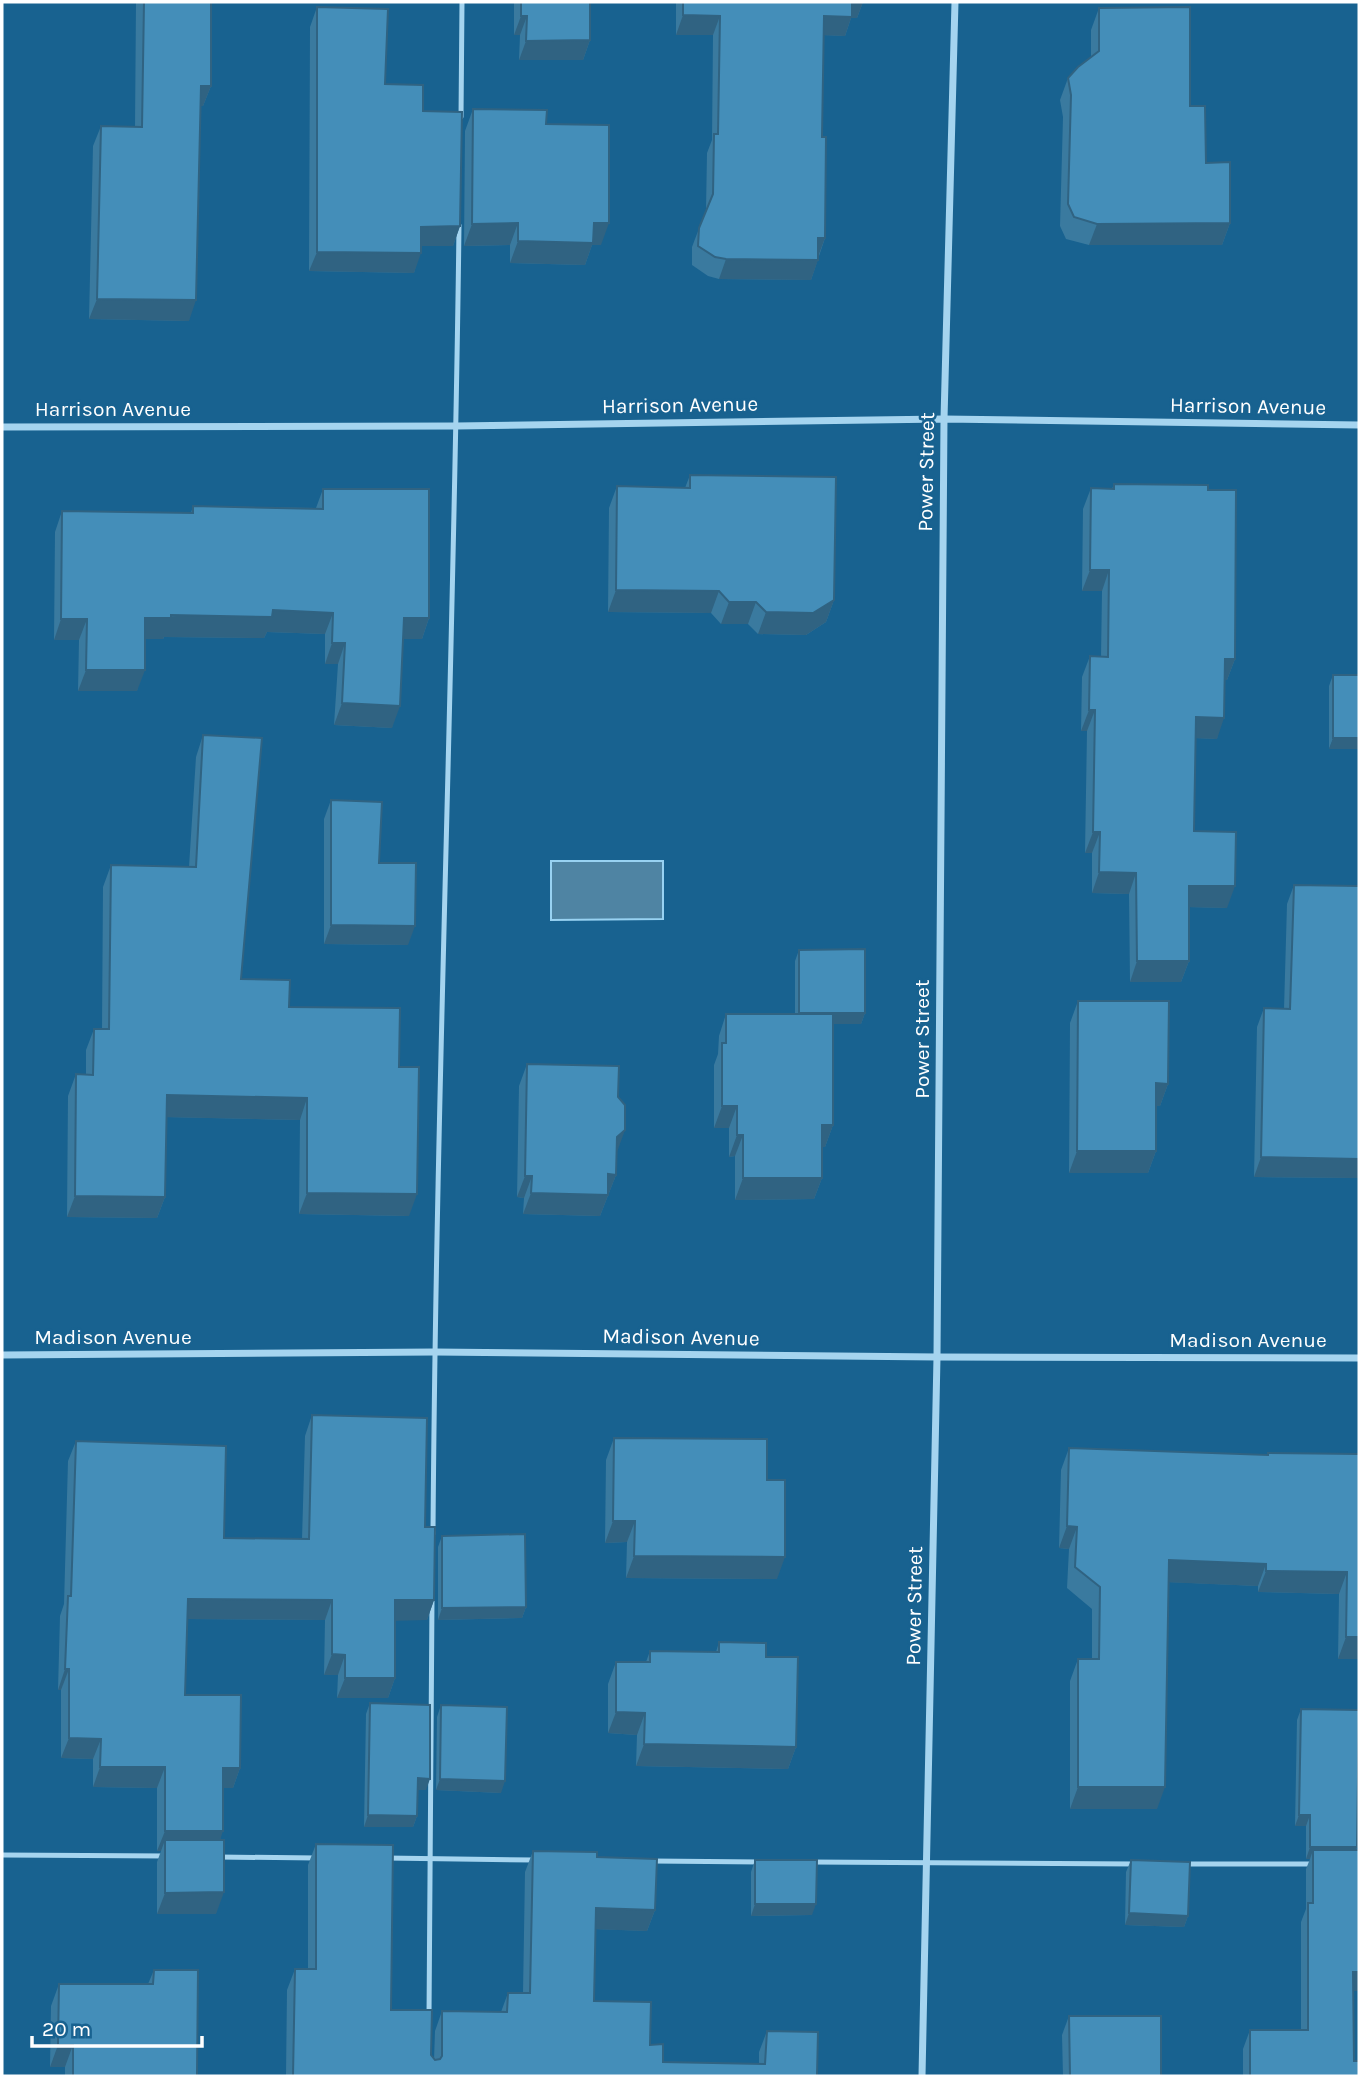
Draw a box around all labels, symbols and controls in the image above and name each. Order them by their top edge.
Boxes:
street label: Harrison Avenue [602,392,758,418]
street label: Harrison Avenue [1170,393,1326,419]
street label: Harrison Avenue [35,397,191,421]
street label: Power Street [913,412,939,532]
street label: Power Street [910,979,934,1099]
street label: Madison Avenue [602,1324,760,1350]
street label: Madison Avenue [34,1325,192,1349]
street label: Madison Avenue [1169,1328,1327,1352]
street label: Power Street [901,1546,927,1666]
scale bar [32,2004,201,2048]
text: 20 m [42,2017,91,2041]

